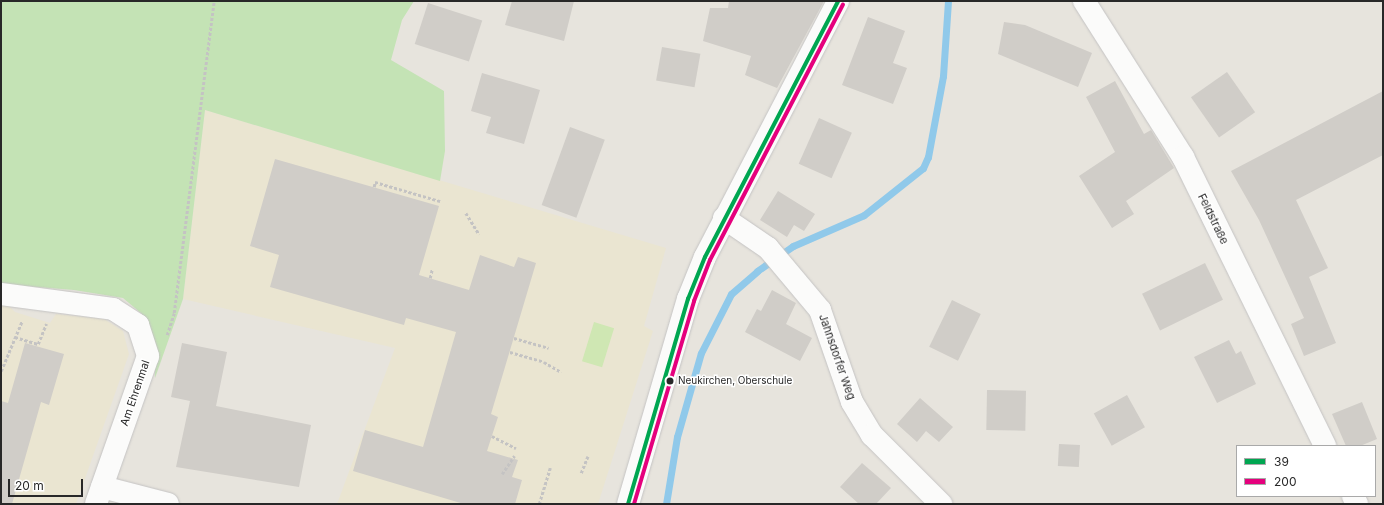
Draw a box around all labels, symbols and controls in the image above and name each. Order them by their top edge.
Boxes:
street label: Feldstraße [1195,191,1231,247]
street label: Jahnsdorfer Weg [816,312,858,402]
street label: Am Ehrenmal [118,358,152,428]
place label: Neukirchen, Oberschule [678,375,792,387]
marker: Neukirchen, Oberschule [665,376,675,386]
legend [1236,445,1376,497]
text: 39 [1274,454,1289,469]
scale bar [10,471,85,497]
text: 200 [1274,474,1296,489]
text: 20 m [15,478,44,493]

